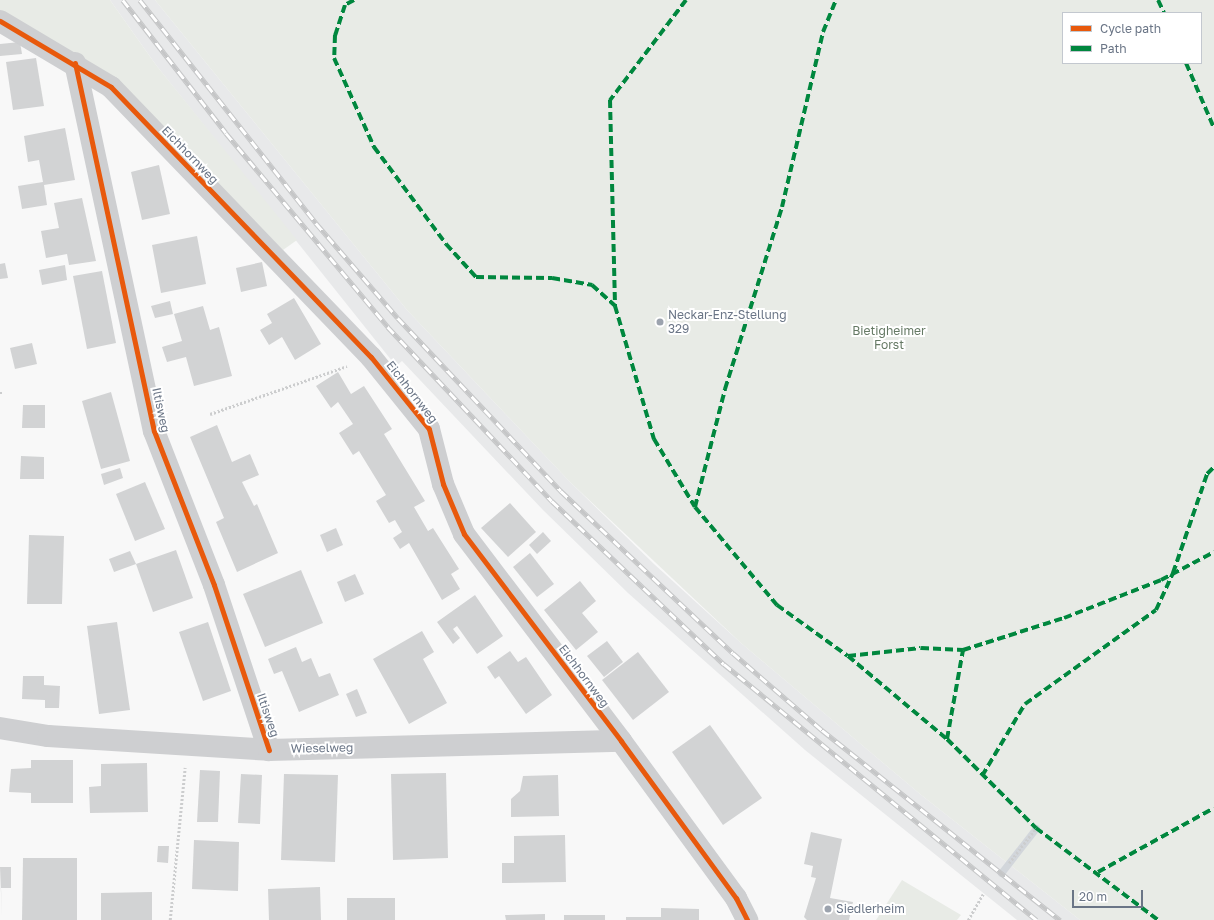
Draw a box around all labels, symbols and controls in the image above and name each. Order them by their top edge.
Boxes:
legend [1062,12,1202,64]
text: Cycle path [1100,21,1161,36]
text: Path [1100,41,1127,56]
street label: Eichhornweg [159,123,221,187]
place label: Neckar-Enz-Stellung 329 [668,308,787,336]
marker: Neckar-Enz-Stellung 329 [655,317,665,327]
park label: Bietigheimer Forst [852,324,926,352]
street label: Eichhornweg [383,358,441,426]
street label: Iltisweg [149,386,173,434]
street label: Eichhornweg [556,642,612,710]
street label: Iltisweg [254,691,282,739]
street label: Wieselweg [291,740,353,756]
scale bar [1074,882,1145,908]
text: 20 m [1079,889,1107,904]
place label: Siedlerheim [836,902,905,916]
marker: Siedlerheim [823,904,833,914]

